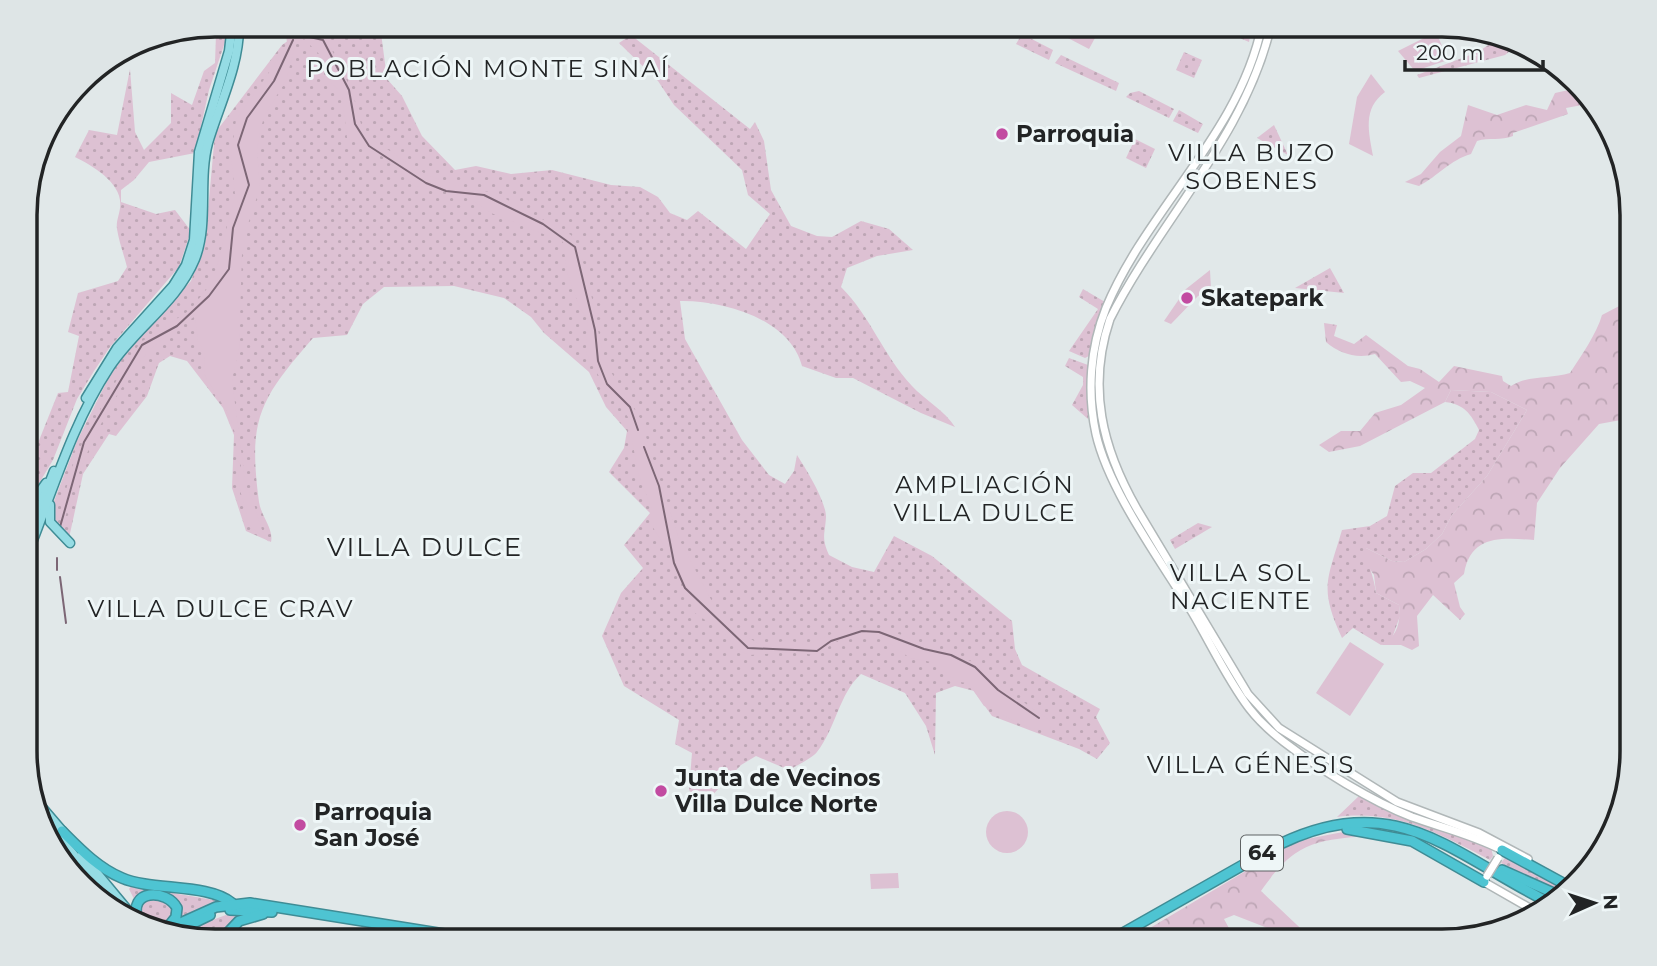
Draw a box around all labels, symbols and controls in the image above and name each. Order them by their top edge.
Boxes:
scale bar [1405,28,1543,72]
text: 200 m [1416,40,1483,65]
district label: POBLACIÓN MONTE SINAÍ [306,54,670,83]
place label: Parroquia [1016,120,1134,148]
marker: Parroquia [994,126,1010,142]
district label: VILLA BUZO SOBENES [1168,138,1336,195]
place label: Skatepark [1201,284,1325,312]
marker: Skatepark [1179,290,1195,306]
district label: AMPLIACIÓN VILLA DULCE [893,470,1077,527]
district label: VILLA DULCE [327,531,523,563]
district label: VILLA SOL NACIENTE [1170,558,1312,615]
district label: VILLA DULCE CRAV [88,594,354,623]
district label: VILLA GÉNESIS [1147,750,1355,779]
place label: Junta de Vecinos Villa Dulce Norte [674,764,881,818]
marker: Junta de Vecinos Villa Dulce Norte [653,783,669,799]
place label: Parroquia San José [314,798,432,852]
marker: Parroquia San José [292,817,308,833]
road number: 64 [1241,836,1283,870]
north arrow [1559,868,1629,938]
text: N [1599,894,1622,910]

